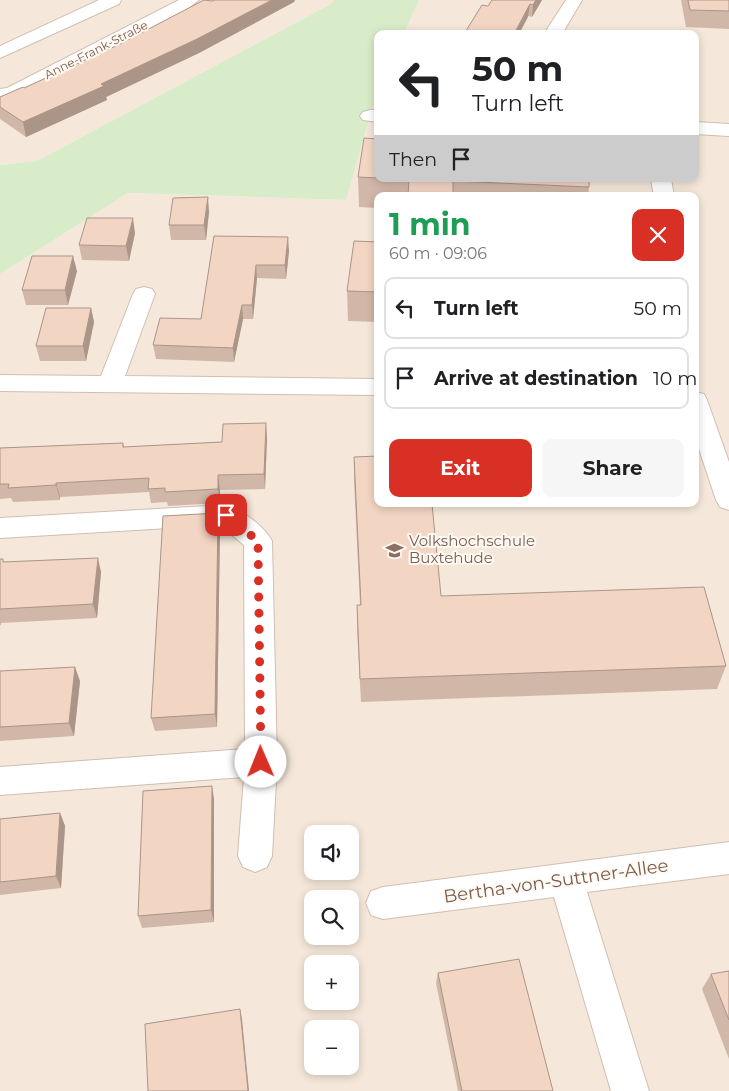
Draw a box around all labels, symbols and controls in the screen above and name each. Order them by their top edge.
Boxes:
street label: Anne-Frank-Straße [42,17,150,82]
text: 50 m [472,47,563,90]
icon: left [389,50,454,115]
text: Turn left [472,90,564,117]
icon: arrive [447,145,475,173]
text: Then [389,148,437,171]
text: 1 min [389,206,470,243]
button: close [632,209,684,261]
text: 60 m · 09:06 [389,244,487,263]
icon: left [391,294,419,322]
text: Turn left [434,297,519,320]
text: 50 m [634,297,682,320]
icon: arrive [391,364,419,392]
text: Arrive at destination [434,367,638,390]
text: 10 m [653,367,698,390]
button: Exit [389,439,532,497]
button: Share [542,439,684,497]
pin [205,494,247,536]
icon: arrive [212,501,240,529]
place label: Volkshochschule Buxtehude [409,531,535,567]
school or university icon: Volkshochschule Buxtehude [385,540,405,560]
position arrow [234,735,286,787]
map controls [304,825,359,1075]
button: sound [304,825,359,880]
street label: Bertha-von-Suttner-Allee [442,854,670,908]
button: search [304,890,359,945]
button: + [304,955,359,1010]
button: − [304,1020,359,1075]

